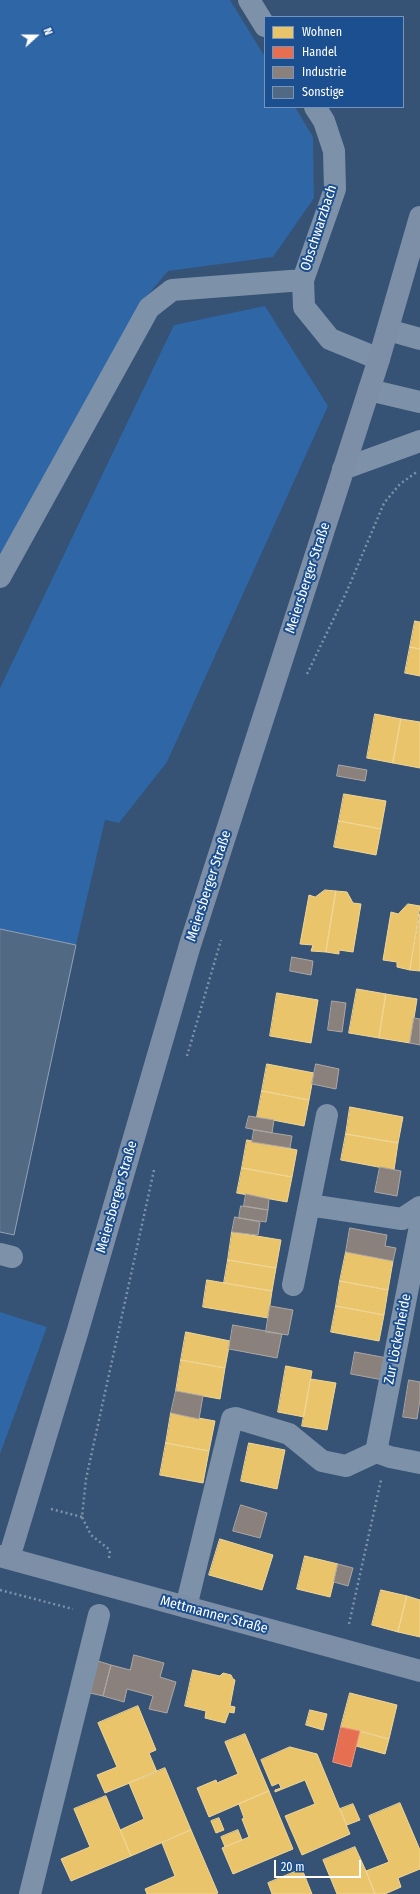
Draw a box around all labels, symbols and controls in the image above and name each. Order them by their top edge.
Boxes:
north arrow [16,16,56,56]
legend [264,16,404,108]
text: Wohnen [302,25,342,39]
text: N [40,26,55,37]
text: Handel [302,45,337,59]
text: Industrie [302,65,346,79]
text: Sonstige [302,85,344,99]
street label: Obschwarzbach [297,183,341,273]
street label: Meiersberger Straße [282,520,334,636]
street label: Meiersberger Straße [183,828,235,944]
street label: Meiersberger Straße [93,1139,141,1255]
street label: Zur Löckerheide [381,1292,415,1386]
street label: Mettmanner Straße [158,1593,270,1637]
scale bar [276,1852,363,1878]
text: 20 m [281,1860,305,1874]

